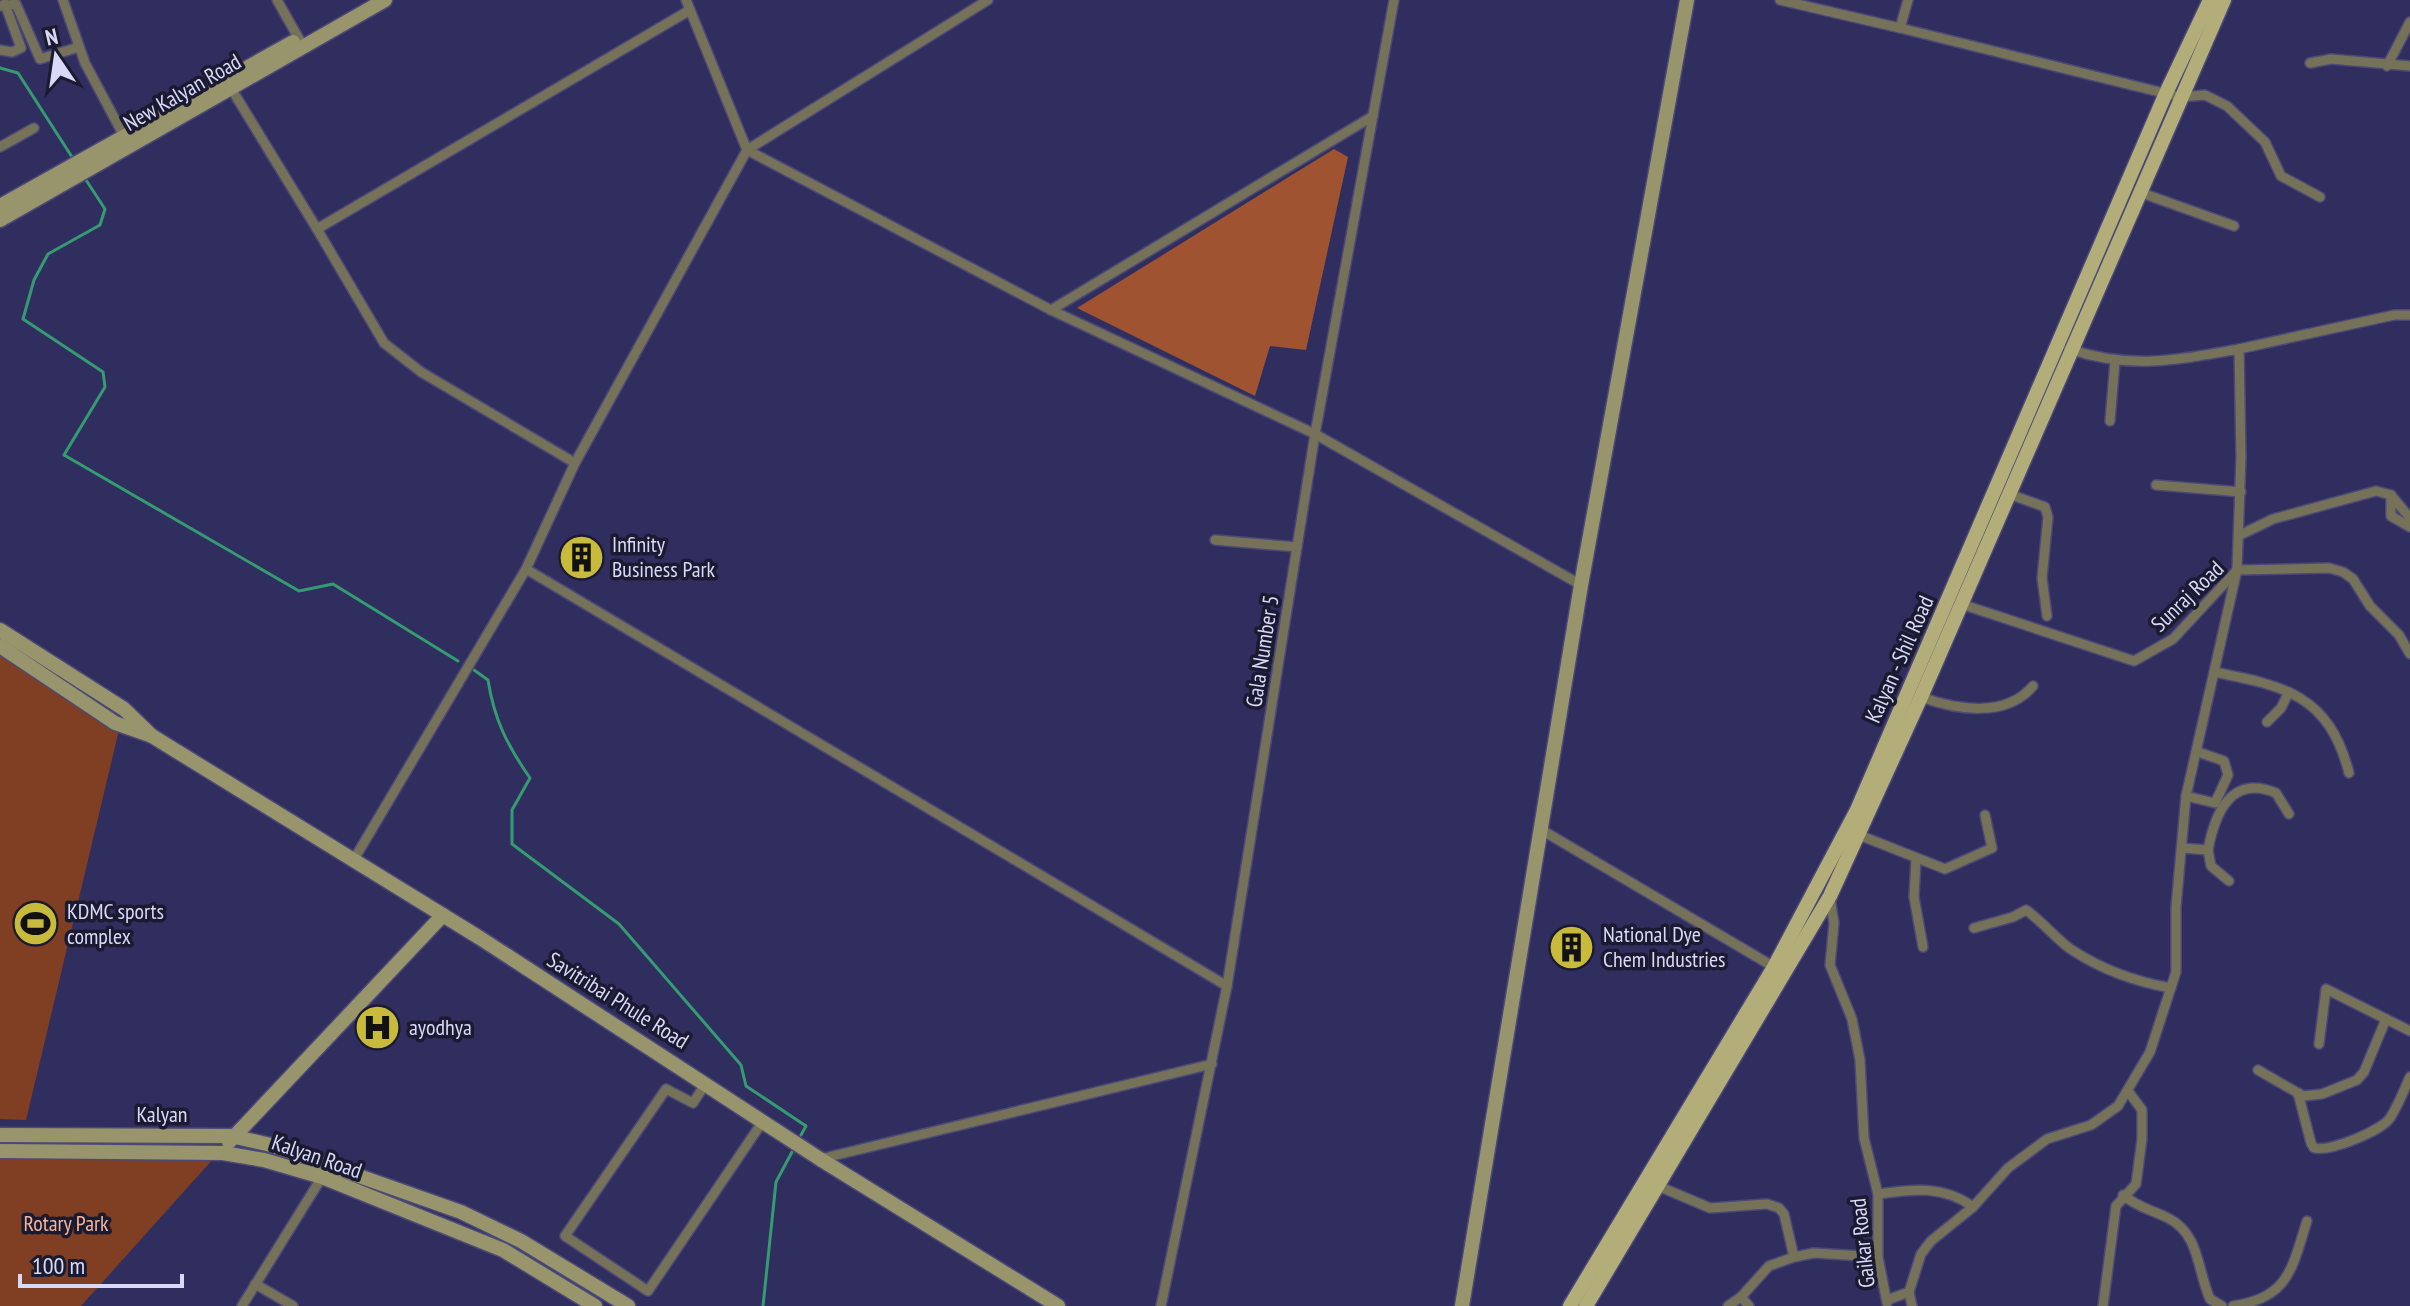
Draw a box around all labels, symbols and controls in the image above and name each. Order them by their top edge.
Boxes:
north arrow [16,16,96,96]
text: N [43,22,60,51]
street label: New Kalyan Road [118,47,246,137]
place label: Infinity Business Park [612,530,716,583]
building icon: Infinity Business Park [557,533,605,581]
street label: Sunraj Road [2145,555,2229,637]
street label: Kalyan - Shil Road [1858,591,1940,727]
street label: Gala Number 5 [1239,593,1285,709]
place label: KDMC sports complex [67,897,164,950]
sports icon: KDMC sports complex [12,900,60,948]
place label: National Dye Chem Industries [1603,920,1726,973]
building icon: National Dye Chem Industries [1548,923,1596,971]
street label: Savitribai Phule Road [542,945,694,1055]
hospital icon: ayodhya [354,1003,402,1051]
place label: ayodhya [409,1013,472,1041]
street label: Kalyan [136,1100,188,1128]
street label: Kalyan Road [268,1128,366,1184]
street label: Gaikar Road [1843,1197,1881,1289]
park label: Rotary Park [23,1209,109,1237]
scale bar [20,1238,182,1288]
text: 100 m [32,1250,85,1281]

